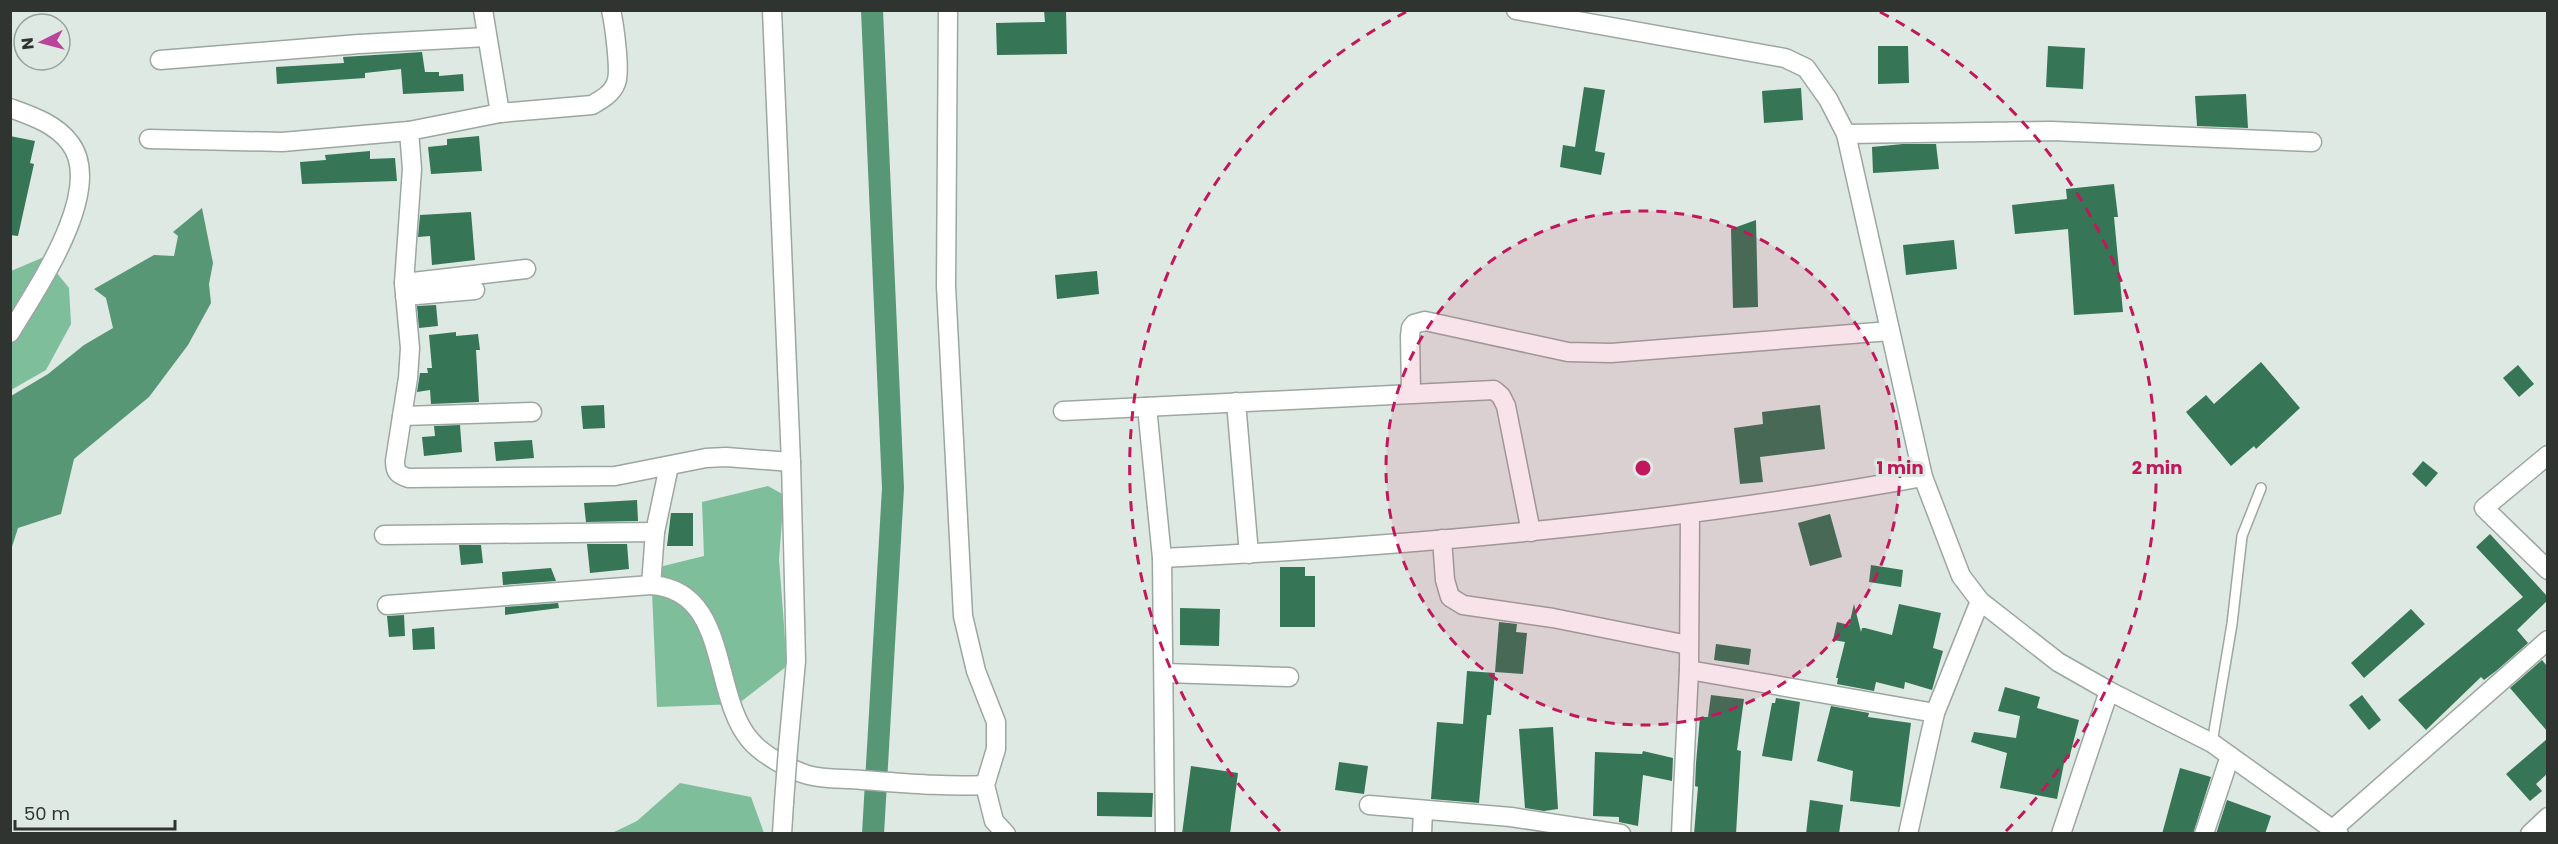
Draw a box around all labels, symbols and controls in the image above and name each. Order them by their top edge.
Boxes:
north arrow [12,12,72,72]
text: N [16,36,40,51]
text: 1 min [1876,455,1924,480]
text: 2 min [2132,455,2182,480]
centre of rings [1633,458,1653,478]
scale bar [15,793,176,831]
text: 50 m [24,801,70,826]

